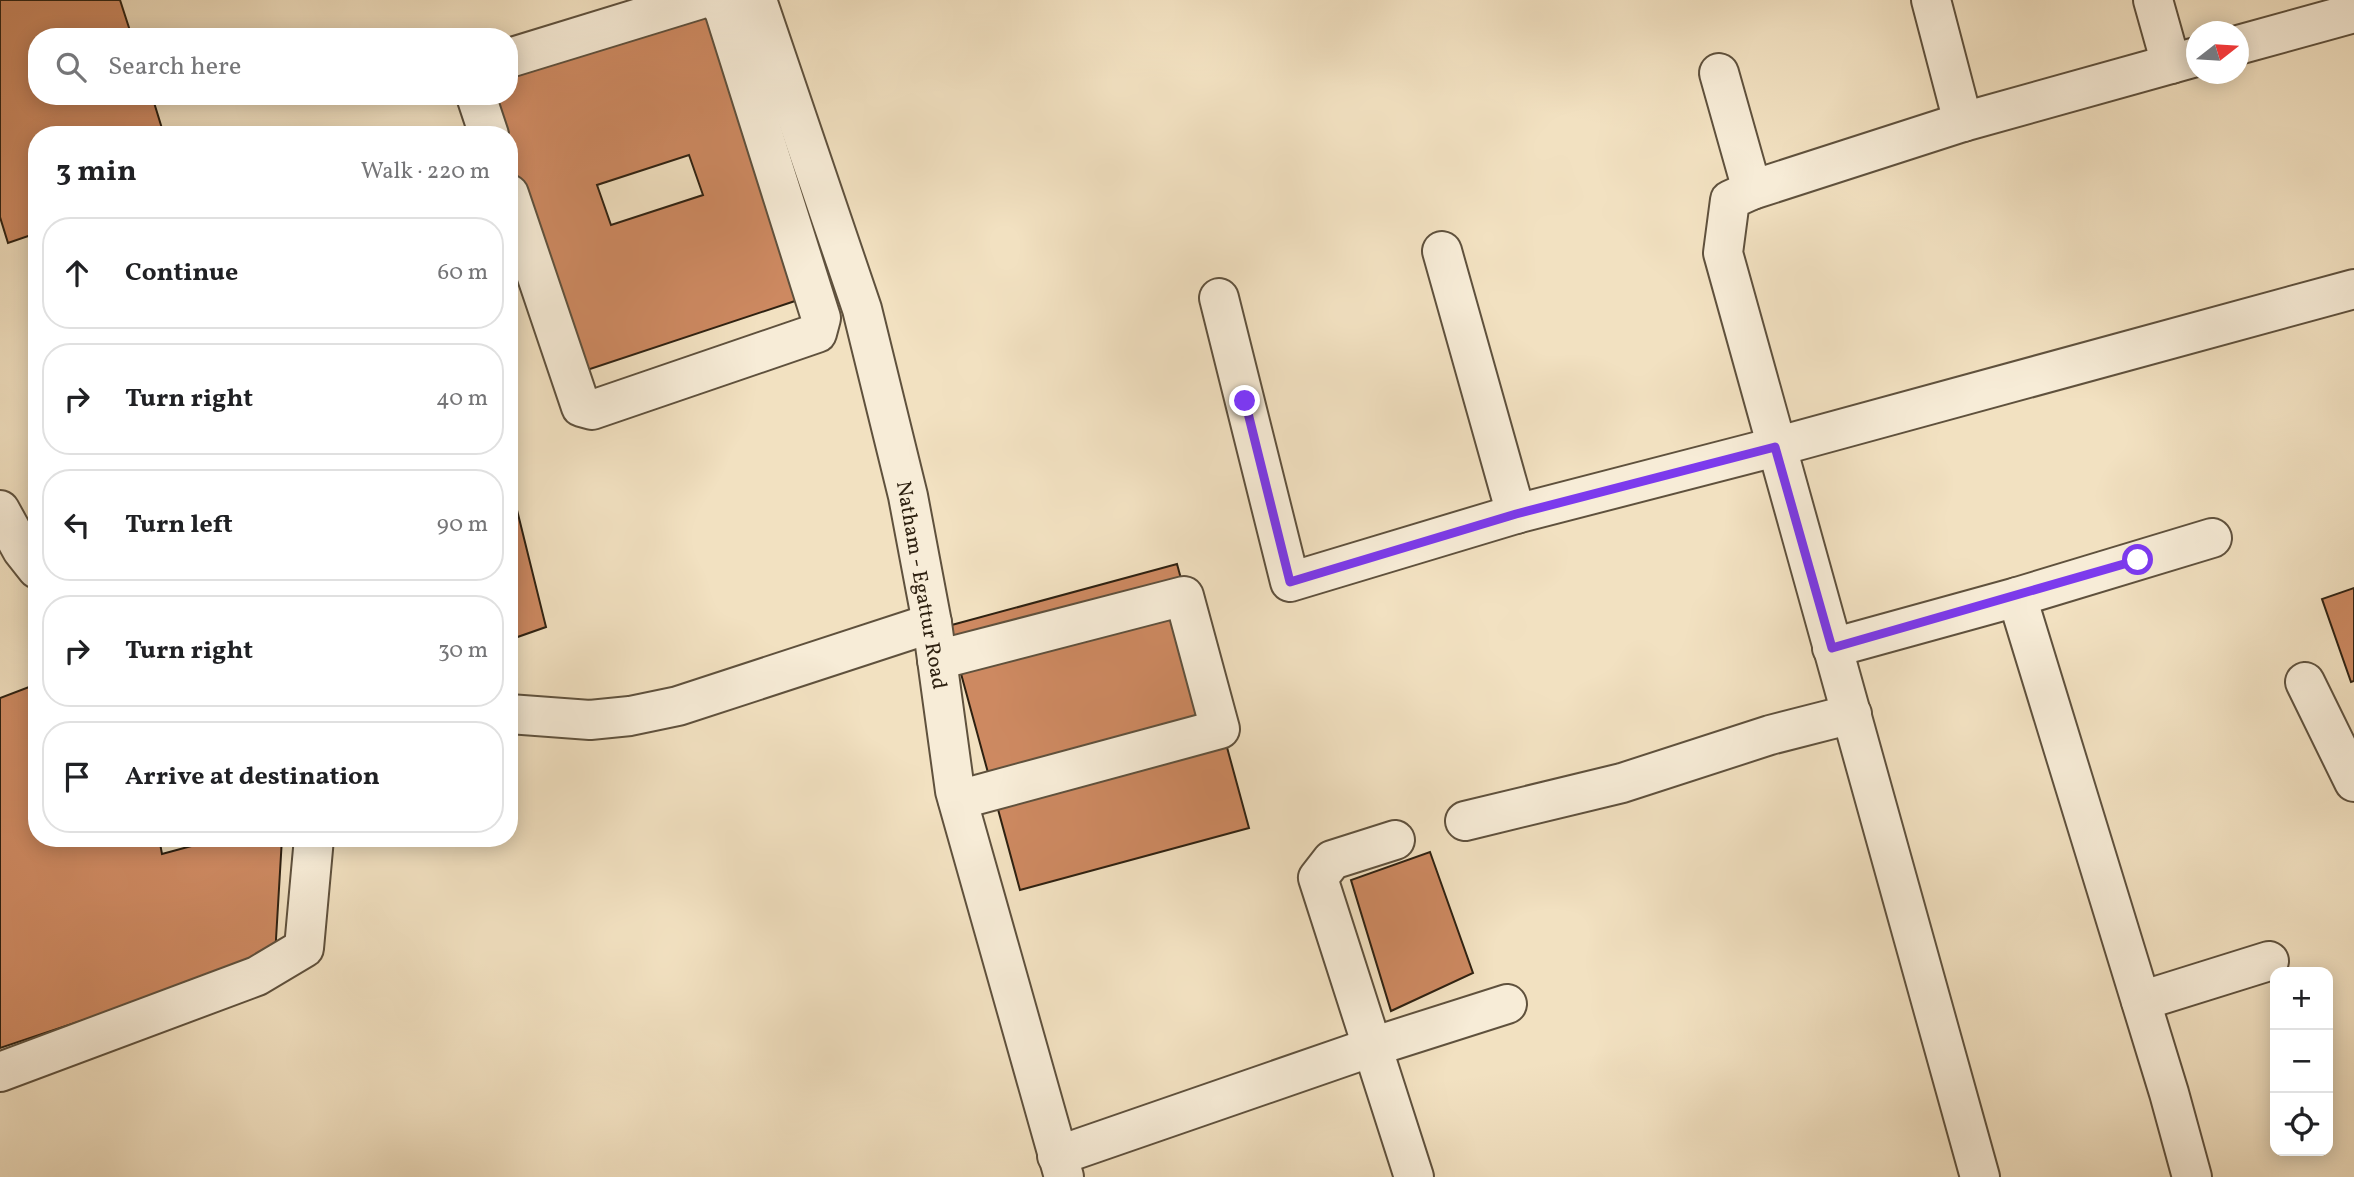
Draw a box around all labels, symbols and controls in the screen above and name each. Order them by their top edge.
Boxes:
north arrow [2186,21,2249,84]
search box [28,28,518,105]
icon: search [52,48,90,86]
text: Search here [108,49,241,85]
text: 3 min [56,151,137,193]
text: Walk · 220 m [361,156,490,188]
icon: ahead [58,254,96,292]
text: Continue [125,255,238,291]
text: 60 m [438,257,488,289]
icon: right [58,380,96,418]
text: Turn right [125,381,253,417]
text: 40 m [436,383,488,415]
route end [1229,385,1260,416]
street label: Natham - Egattur Road [888,479,953,692]
icon: left [58,506,96,544]
text: Turn left [125,507,233,543]
text: 90 m [437,509,488,541]
route start [2122,544,2153,575]
icon: right [58,632,96,670]
text: Turn right [125,633,253,669]
text: 30 m [438,635,488,667]
icon: arrive [58,758,96,796]
text: Arrive at destination [125,759,380,795]
map controls [2270,967,2333,1156]
button: + [2270,967,2333,1030]
button: − [2270,1030,2333,1093]
button: locate [2270,1093,2333,1156]

